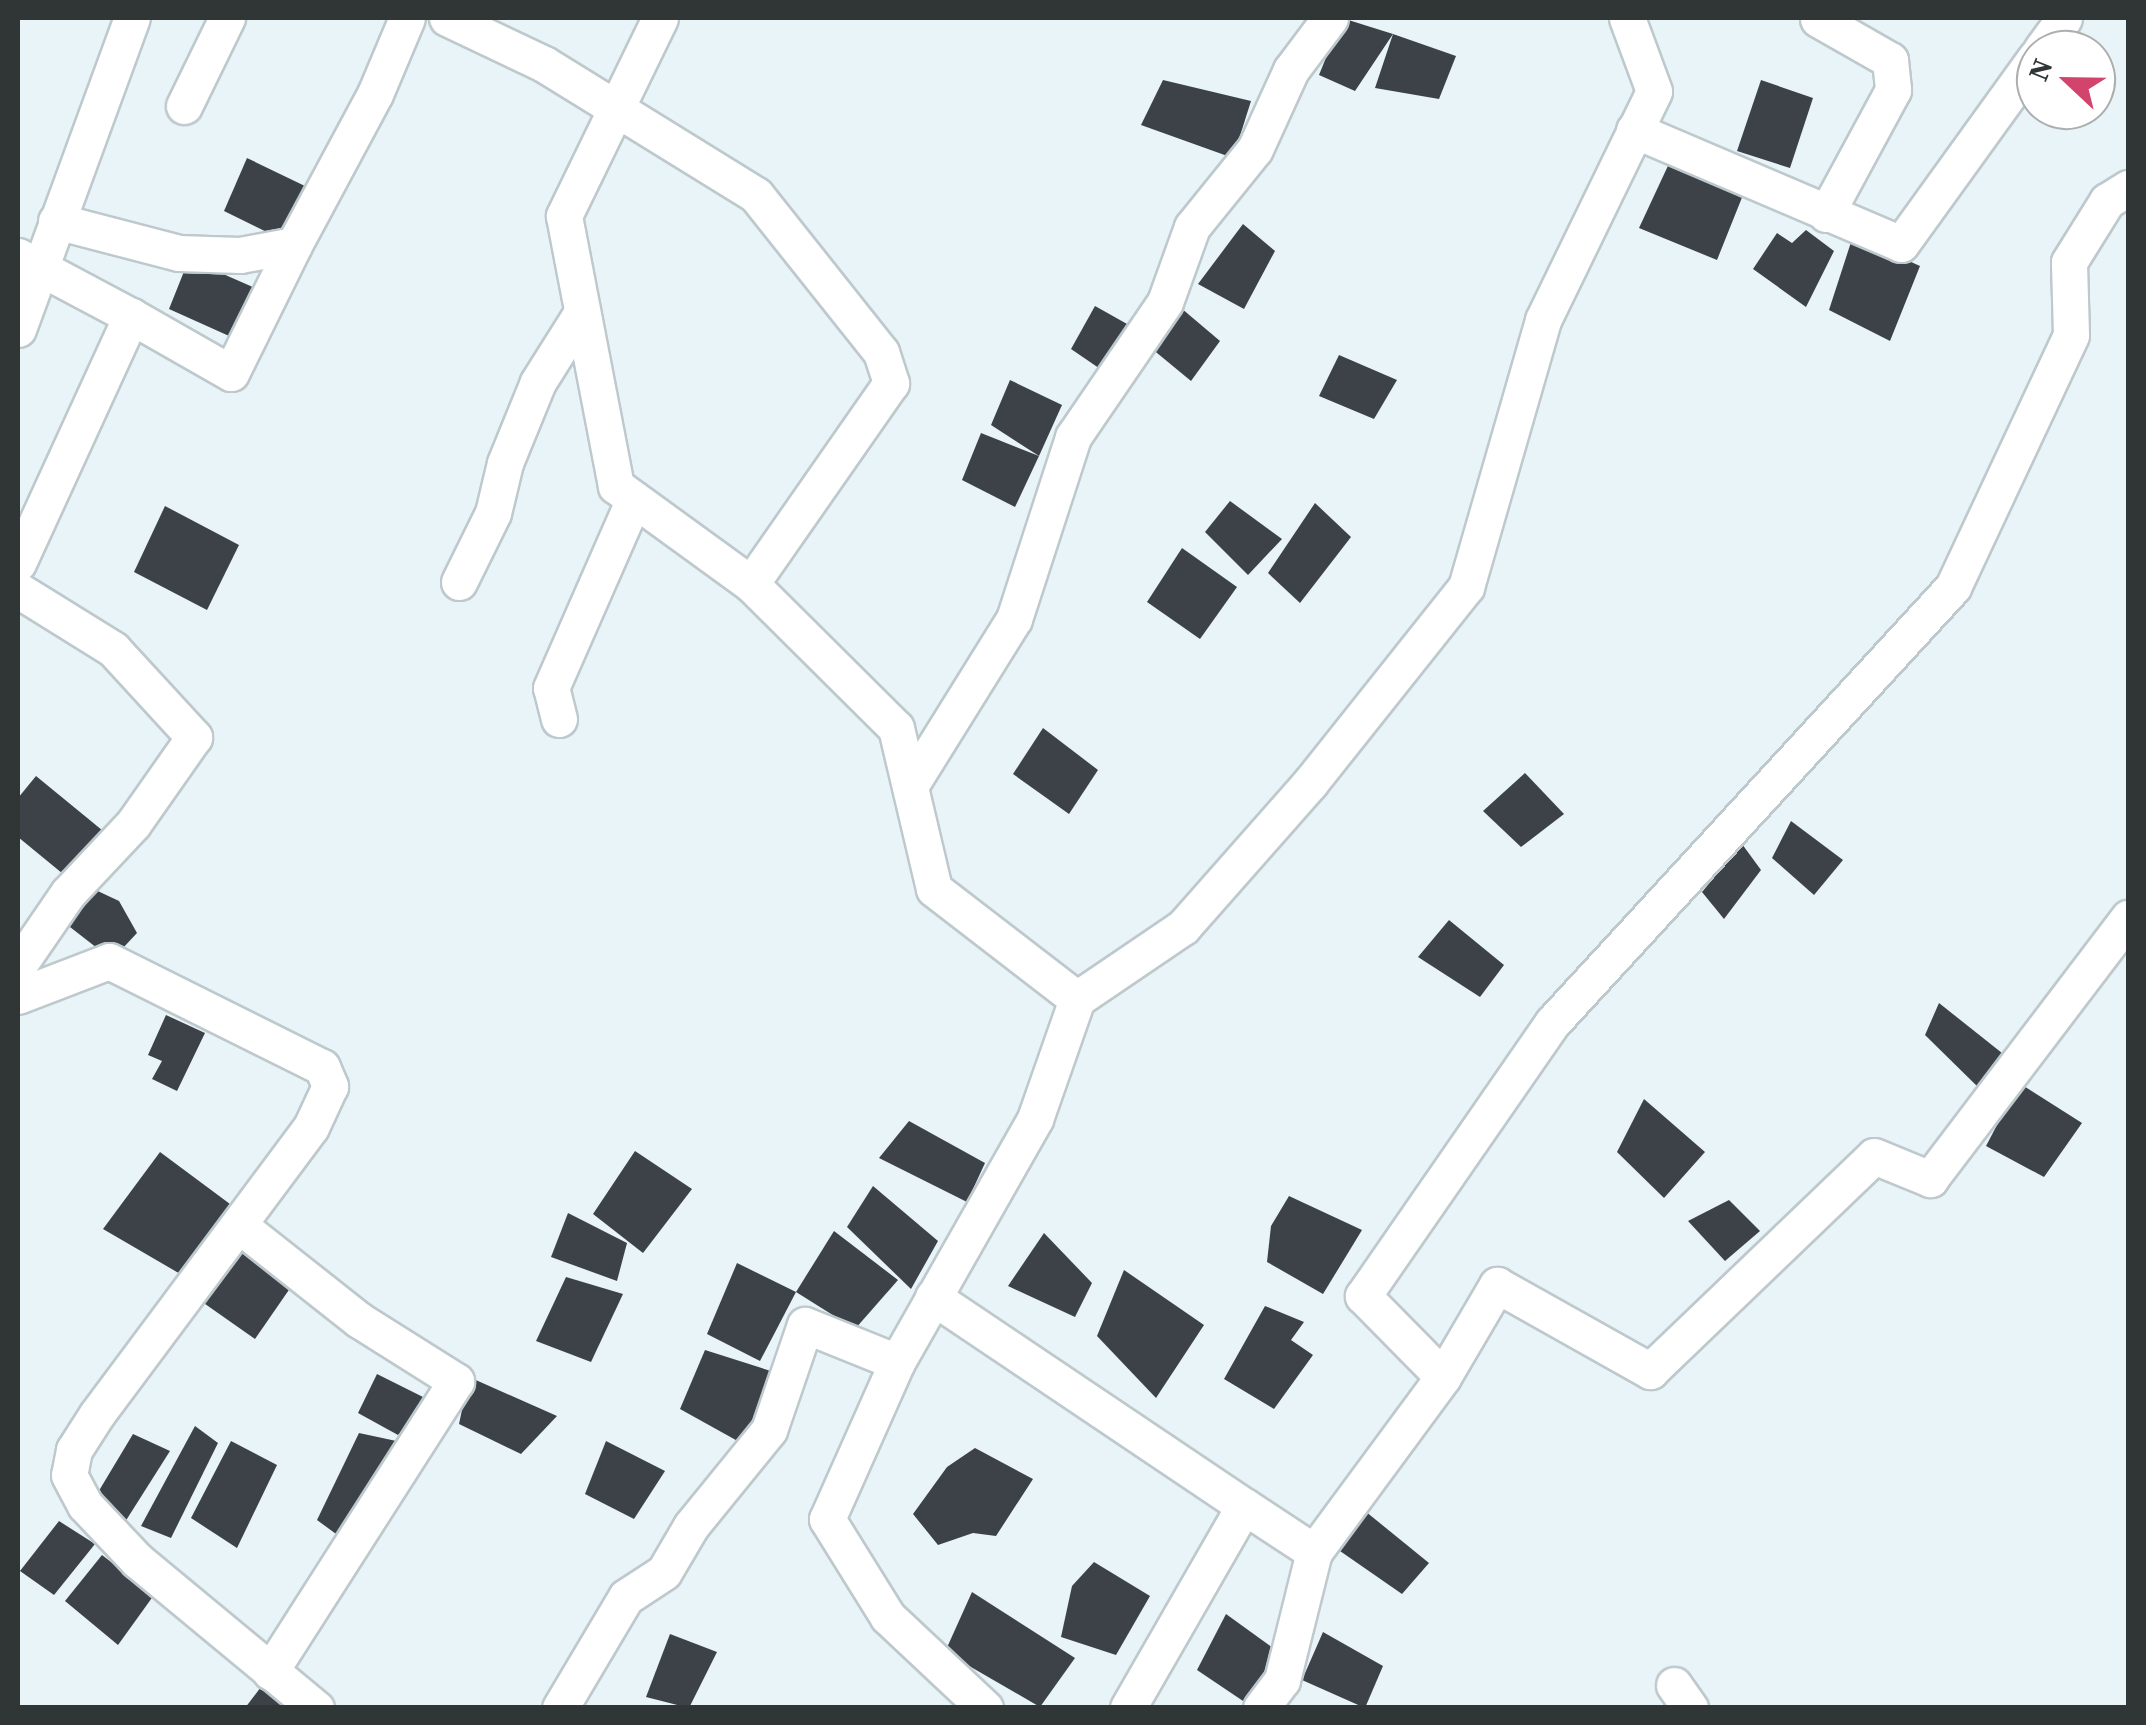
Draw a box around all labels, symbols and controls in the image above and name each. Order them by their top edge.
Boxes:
north arrow [2016,30,2116,130]
text: N [2019,53,2061,86]

